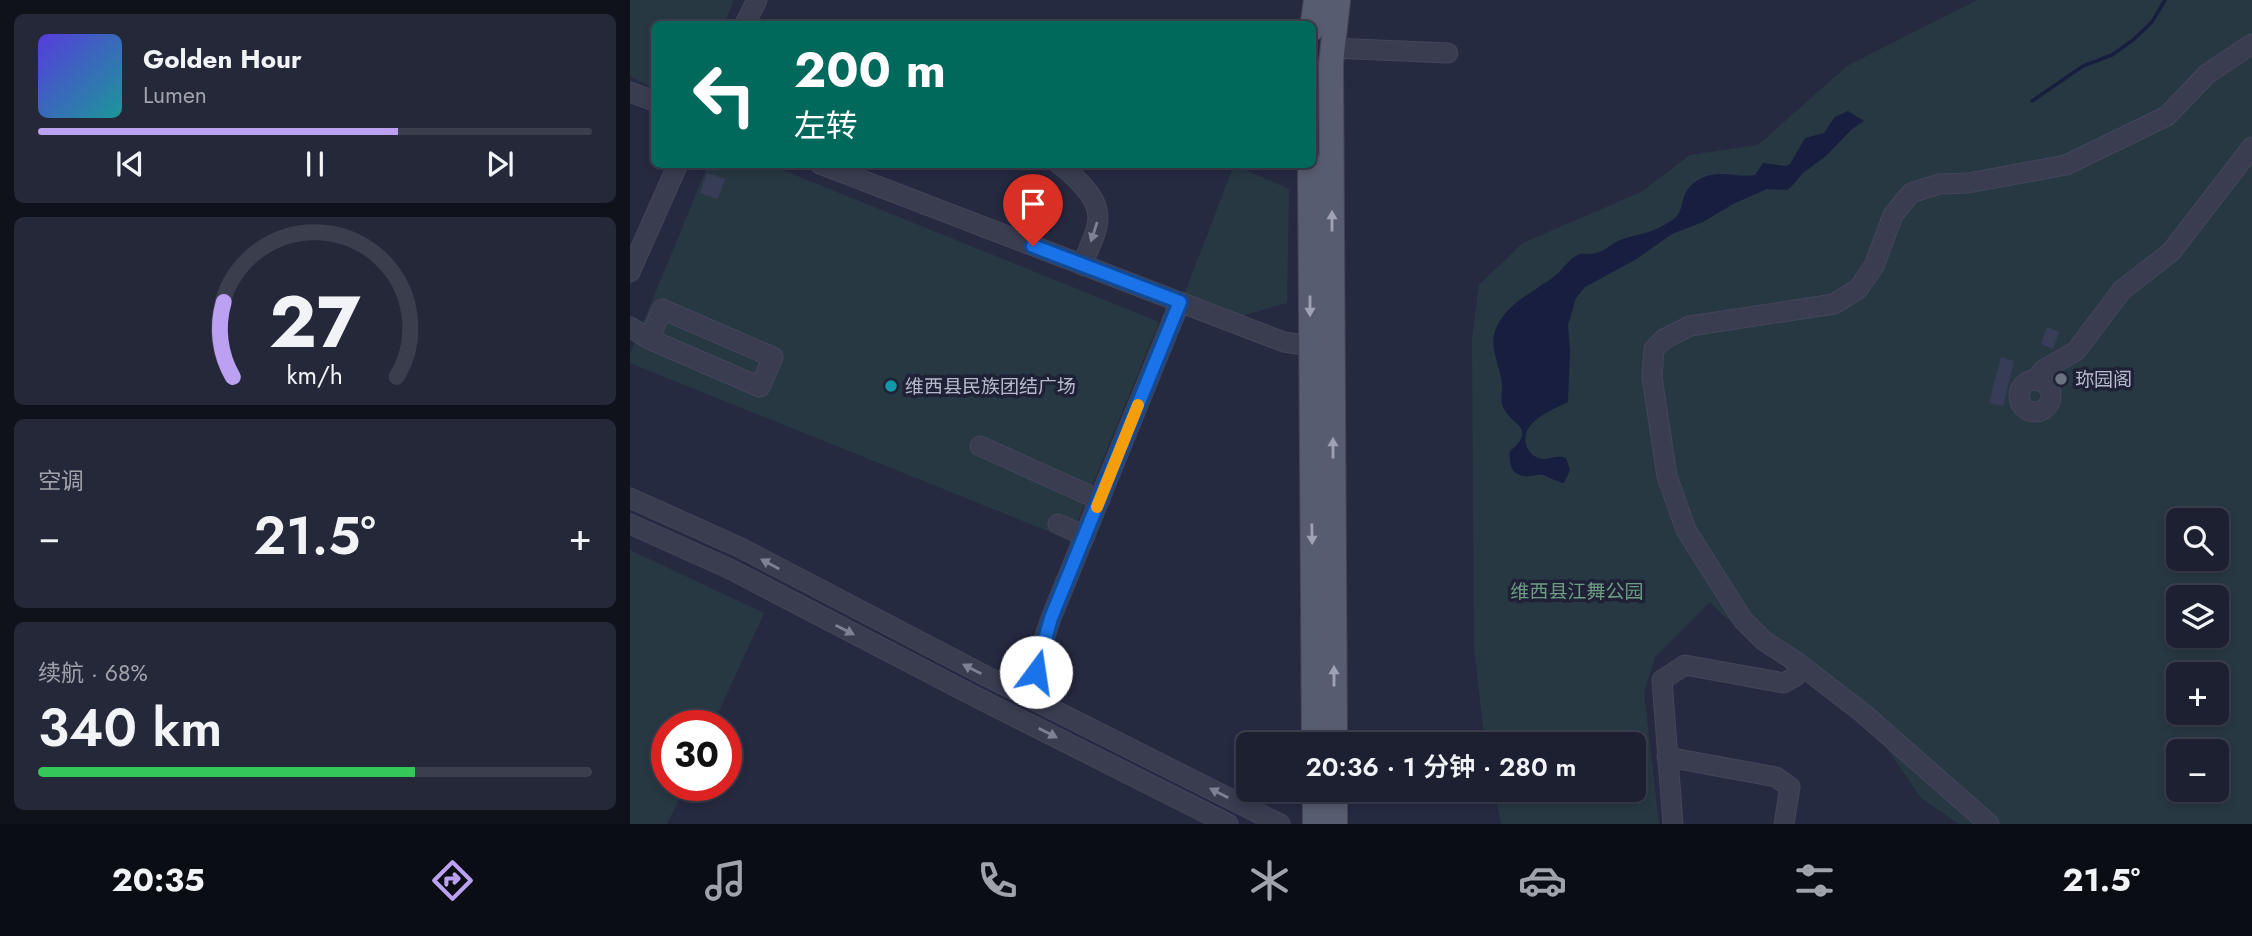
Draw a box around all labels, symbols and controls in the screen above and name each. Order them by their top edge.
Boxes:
text: 200 m [794,35,946,105]
text: Golden Hour [143,40,302,78]
icon: left [679,49,770,140]
text: Lumen [143,78,207,112]
text: 左转 [794,103,858,149]
icon: previous [111,145,149,183]
icon: pause [296,145,334,183]
icon: next [481,145,519,183]
pin [1003,174,1063,246]
icon: arrive [1014,185,1052,223]
one-way arrow [1326,209,1338,231]
one-way arrow [1089,221,1099,242]
text: 27 [269,269,361,374]
one-way arrow [1305,295,1316,317]
text: km/h [287,357,343,393]
place label: 珎园阁 [2075,366,2132,393]
marker: 珎园阁 [2053,371,2069,387]
place label: 维西县民族团结广场 [905,373,1076,400]
marker: 维西县民族团结广场 [883,378,899,394]
one-way arrow [1327,437,1339,459]
text: 空调 [38,464,84,498]
text: 21.5° [254,498,376,574]
map controls [2166,508,2229,802]
button: search [2166,508,2229,571]
text: − [38,509,60,564]
text: + [569,509,592,564]
one-way arrow [1306,523,1318,545]
one-way arrow [760,558,780,569]
park label: 维西县江舞公园 [1510,578,1644,605]
button: layers [2166,585,2229,648]
one-way arrow [835,624,855,635]
position arrow [999,635,1073,709]
text: 续航 · 68% [38,656,148,690]
button: + [2166,662,2229,725]
one-way arrow [962,663,982,674]
one-way arrow [1328,664,1340,686]
text: 340 km [38,690,222,766]
speed limit sign: 30 [651,710,742,801]
one-way arrow [1038,728,1058,739]
button: − [2166,739,2229,802]
text: 20:36 · 1 分钟 · 280 m [1305,748,1577,786]
one-way arrow [1209,787,1229,798]
icon: directions [428,856,477,905]
icon: music [701,856,750,905]
icon: phone [973,856,1022,905]
icon: climate [1245,856,1294,905]
icon: car [1518,856,1567,905]
icon: filters [1790,856,1839,905]
text: 20:35 [112,857,205,903]
text: 21.5° [2063,857,2140,903]

